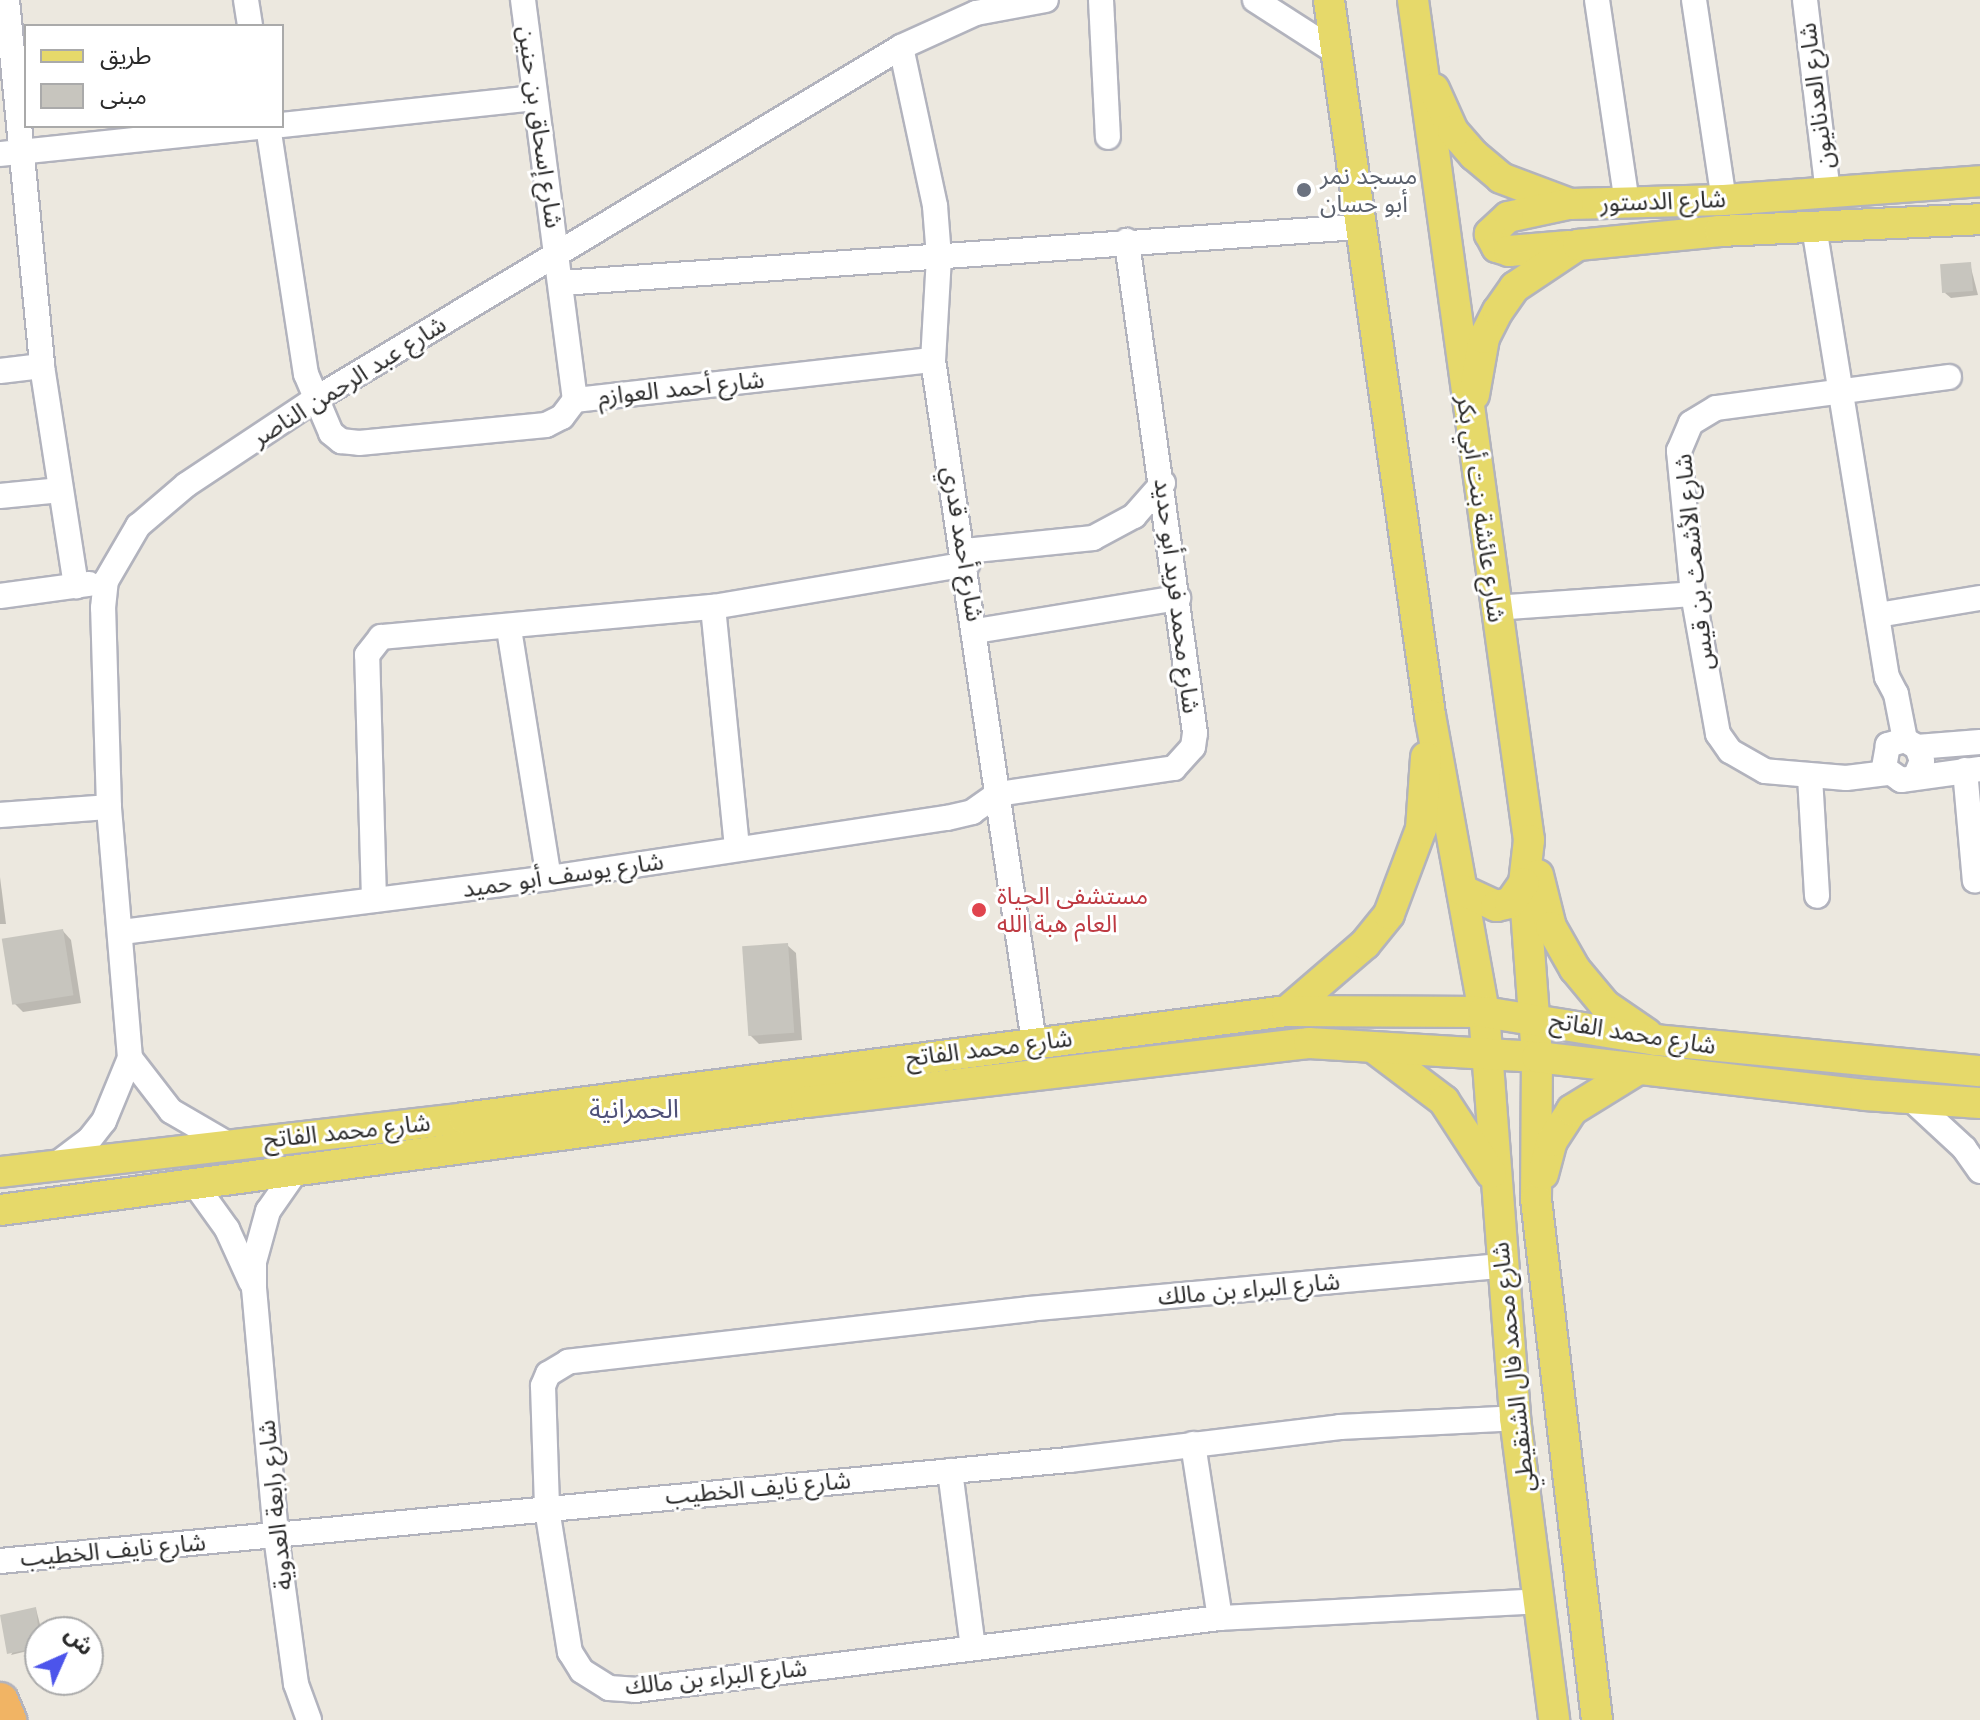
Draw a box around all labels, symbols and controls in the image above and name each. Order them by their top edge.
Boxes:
street label: شارع العدنانيون [1793,21,1839,171]
legend [24,24,284,128]
street label: شارع إسحاق بن حنين [512,24,568,230]
text: طريق [100,40,152,71]
text: مبنى [100,80,147,111]
place label: مسجد نمر أبو حسان [1320,162,1417,218]
marker: مسجد نمر أبو حسان [1295,181,1313,199]
street label: شارع الدستور [1600,184,1726,218]
street label: شارع عبد الرحمن الناصر [247,310,451,452]
street label: شارع أحمد العوازم [596,365,766,411]
street label: شارع عائشة بنت أبي بكر [1451,394,1511,624]
street label: شارع الأشعث بن قيس [1668,452,1720,672]
street label: شارع أحمد قدري [937,464,989,624]
street label: شارع محمد فريد أبو حديد [1148,477,1206,715]
street label: شارع يوسف أبو حميد [461,847,665,903]
place label: مستشفى الحياة العام هبة الله [997,882,1148,938]
marker: مستشفى الحياة العام هبة الله [968,899,990,921]
street label: شارع محمد الفاتح [1548,1006,1718,1060]
street label: شارع محمد الفاتح [904,1023,1074,1073]
district label: الحمرانية [589,1093,679,1125]
street label: شارع محمد الفاتح [262,1108,432,1154]
street label: شارع محمد فال الشنقيطي [1486,1241,1540,1493]
street label: شارع البراء بن مالك [1157,1267,1341,1311]
street label: شارع رابعة العدوية [252,1418,298,1592]
street label: شارع نايف الخطيب [664,1466,852,1510]
street label: شارع نايف الخطيب [19,1528,207,1572]
north arrow [24,1616,104,1696]
text: ش [59,1620,100,1661]
street label: شارع البراء بن مالك [624,1653,808,1701]

